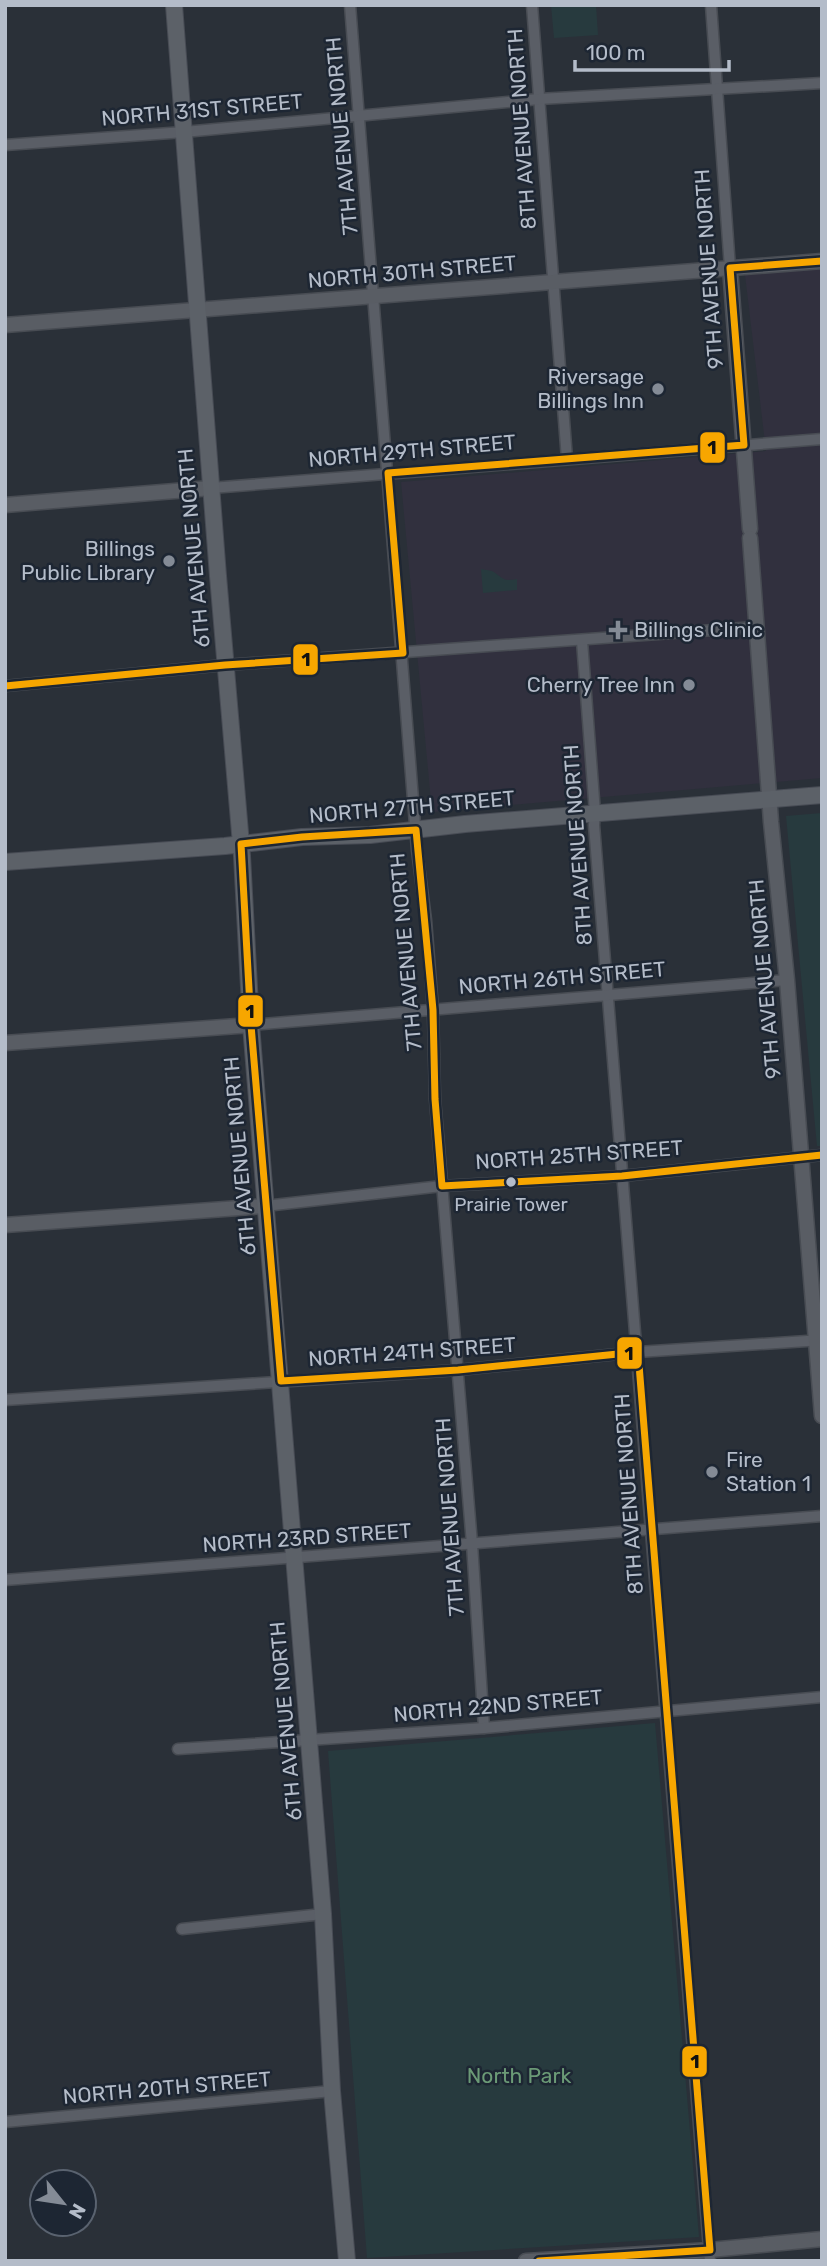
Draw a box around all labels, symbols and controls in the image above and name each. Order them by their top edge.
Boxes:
street label: 8TH AVENUE NORTH [502,28,541,230]
scale bar [575,28,729,72]
street label: 7TH AVENUE NORTH [320,36,363,236]
text: 100 m [586,40,645,65]
street label: NORTH 31ST STREET [100,88,304,131]
street label: 9TH AVENUE NORTH [689,168,728,370]
street label: NORTH 30TH STREET [307,250,517,293]
place label: Riversage Billings Inn [537,364,644,413]
marker: Riversage Billings Inn [650,381,666,397]
street label: NORTH 29TH STREET [307,429,517,472]
line badge: 1 [699,431,726,464]
text: 1 [707,436,717,459]
street label: 6TH AVENUE NORTH [172,447,215,649]
place label: Billings Public Library [21,536,155,585]
marker: Billings Public Library [161,553,177,569]
place label: Billings Clinic [634,617,763,642]
marker: Billings Clinic [608,620,628,640]
line badge: 1 [292,643,319,676]
text: 1 [301,648,311,671]
place label: Cherry Tree Inn [527,672,675,697]
marker: Cherry Tree Inn [681,677,697,693]
street label: 8TH AVENUE NORTH [558,744,597,946]
street label: NORTH 27TH STREET [308,785,516,828]
street label: 7TH AVENUE NORTH [384,852,427,1052]
street label: 9TH AVENUE NORTH [743,878,786,1080]
street label: NORTH 26TH STREET [457,956,666,999]
line badge: 1 [237,994,264,1028]
text: 1 [245,1000,255,1023]
street label: 6TH AVENUE NORTH [218,1055,261,1257]
street label: NORTH 25TH STREET [474,1135,684,1174]
marker: Prairie Tower [504,1175,518,1189]
place label: Prairie Tower [454,1193,569,1216]
street label: NORTH 24TH STREET [307,1332,517,1371]
line badge: 1 [616,1336,643,1370]
text: 1 [624,1342,634,1365]
street label: 8TH AVENUE NORTH [609,1393,648,1595]
street label: 7TH AVENUE NORTH [430,1417,469,1617]
place label: Fire Station 1 [726,1447,811,1496]
marker: Fire Station 1 [704,1464,720,1480]
street label: NORTH 23RD STREET [202,1518,412,1557]
street label: 6TH AVENUE NORTH [264,1620,307,1822]
street label: NORTH 22ND STREET [392,1684,604,1727]
line badge: 1 [681,2045,708,2078]
text: 1 [690,2050,700,2073]
park label: North Park [467,2063,571,2088]
street label: NORTH 20TH STREET [62,2066,272,2109]
north arrow [28,2168,98,2238]
text: N [64,2200,91,2223]

